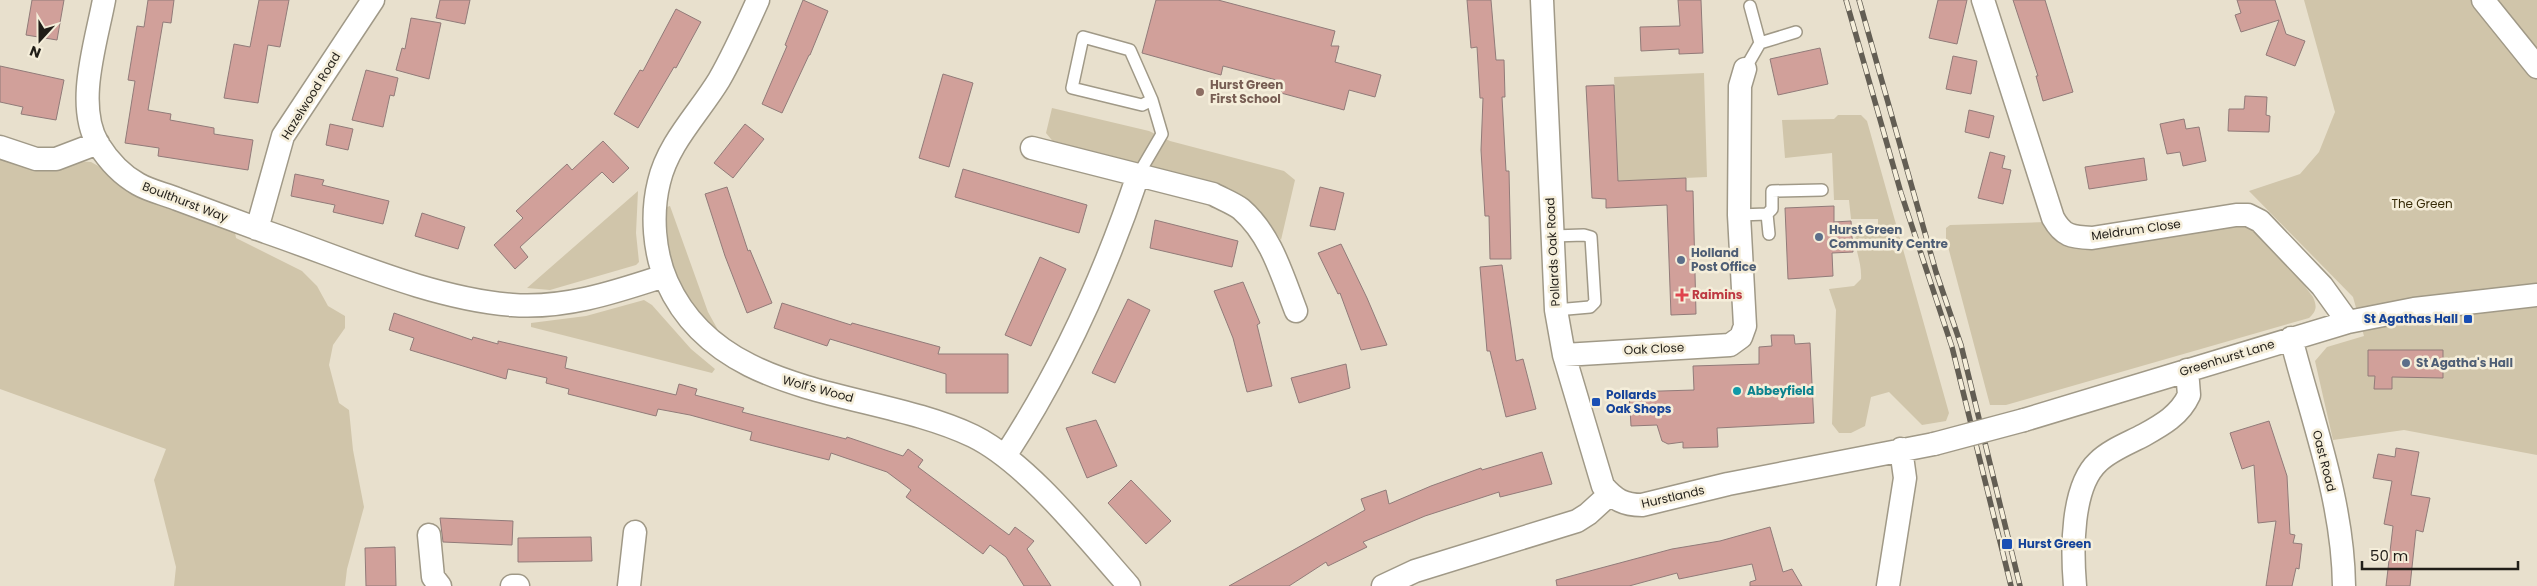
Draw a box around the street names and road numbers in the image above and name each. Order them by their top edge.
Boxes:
street label: Hazelwood Road [277,49,344,143]
street label: Boulthurst Way [140,177,231,226]
street label: Pollards Oak Road [1541,197,1564,307]
street label: Meldrum Close [2090,215,2182,244]
street label: Greenhurst Lane [2177,335,2276,380]
street label: Oak Close [1623,338,1685,359]
street label: Wolf's Wood [781,371,856,406]
street label: Oast Road [2309,428,2340,493]
street label: Hurstlands [1640,481,1706,512]

